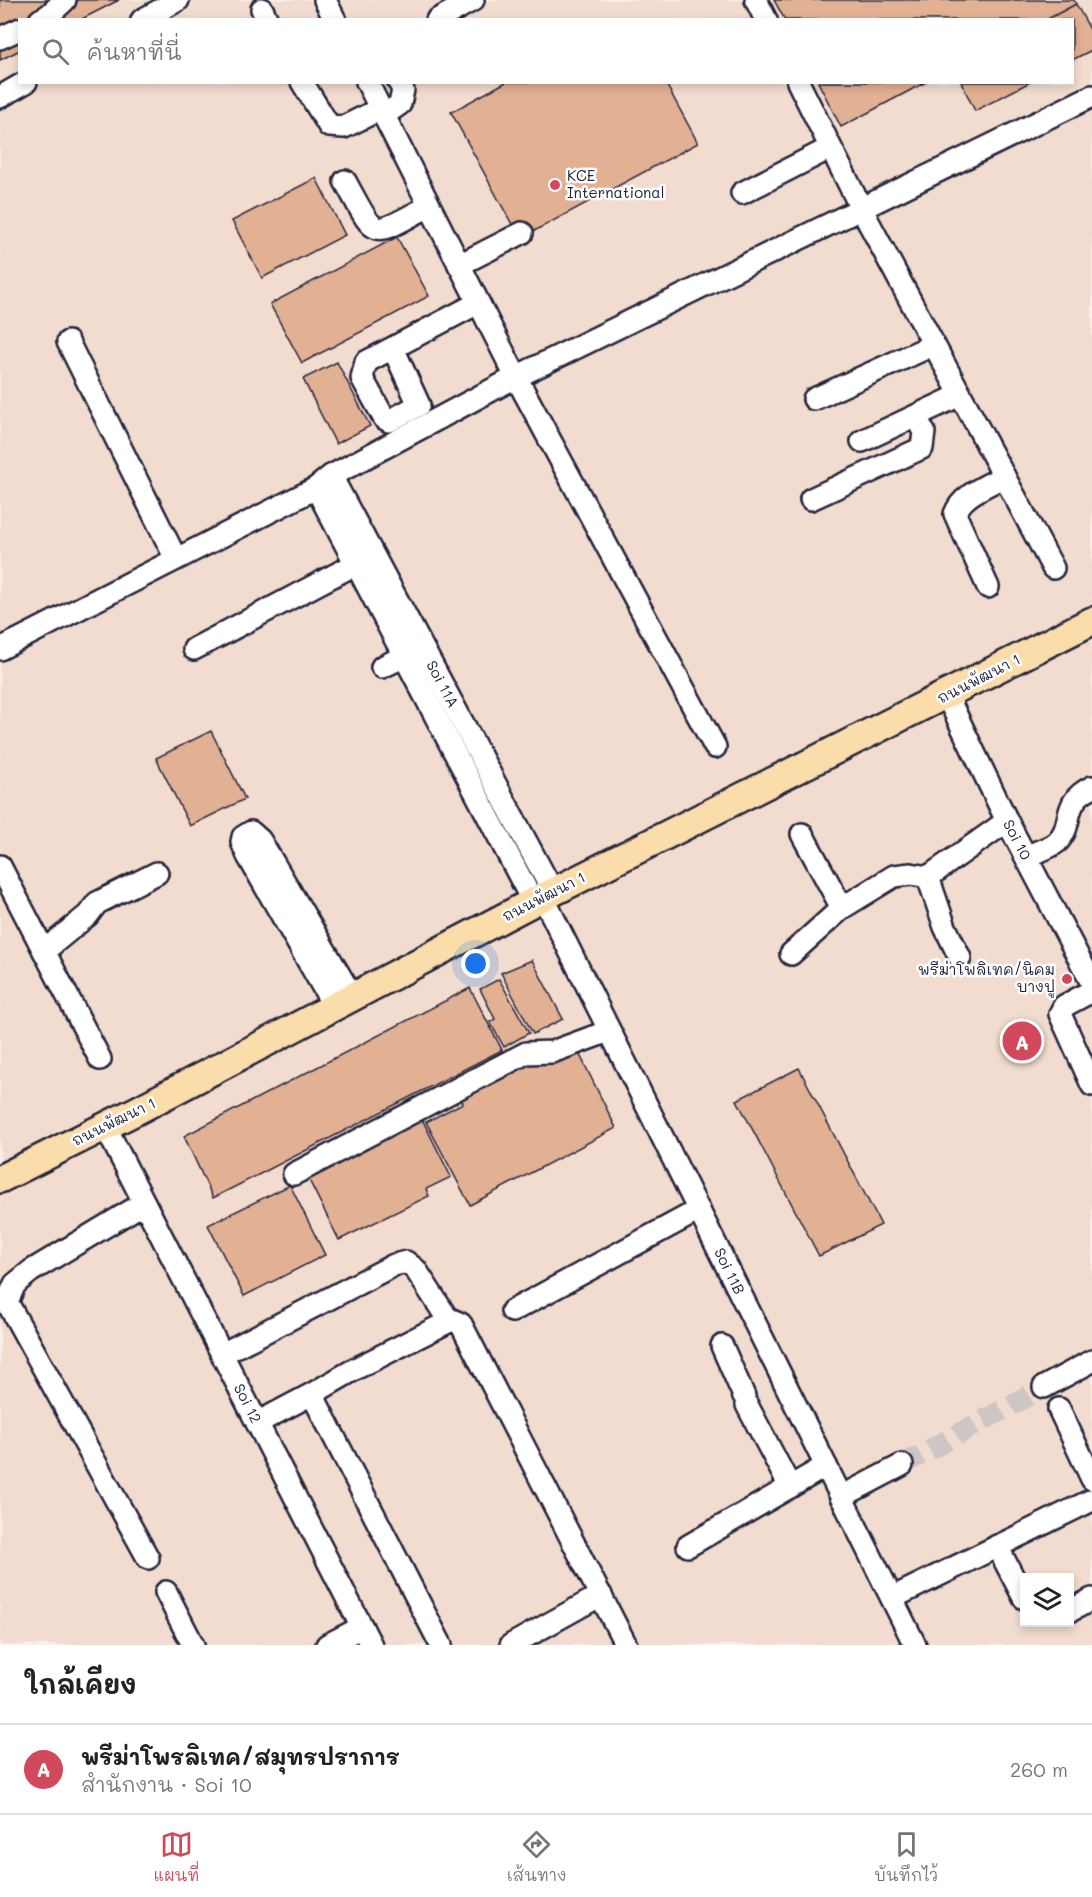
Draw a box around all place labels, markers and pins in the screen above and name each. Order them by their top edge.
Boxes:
place label: KCE International [567,165,664,202]
marker: KCE International [548,178,562,192]
place label: พรีม่าโพลิเทค/นิคม บางปู [918,959,1055,998]
marker: พรีม่าโพลิเทค/นิคม บางปู [1060,972,1074,986]
pin: A [1002,1018,1042,1064]

